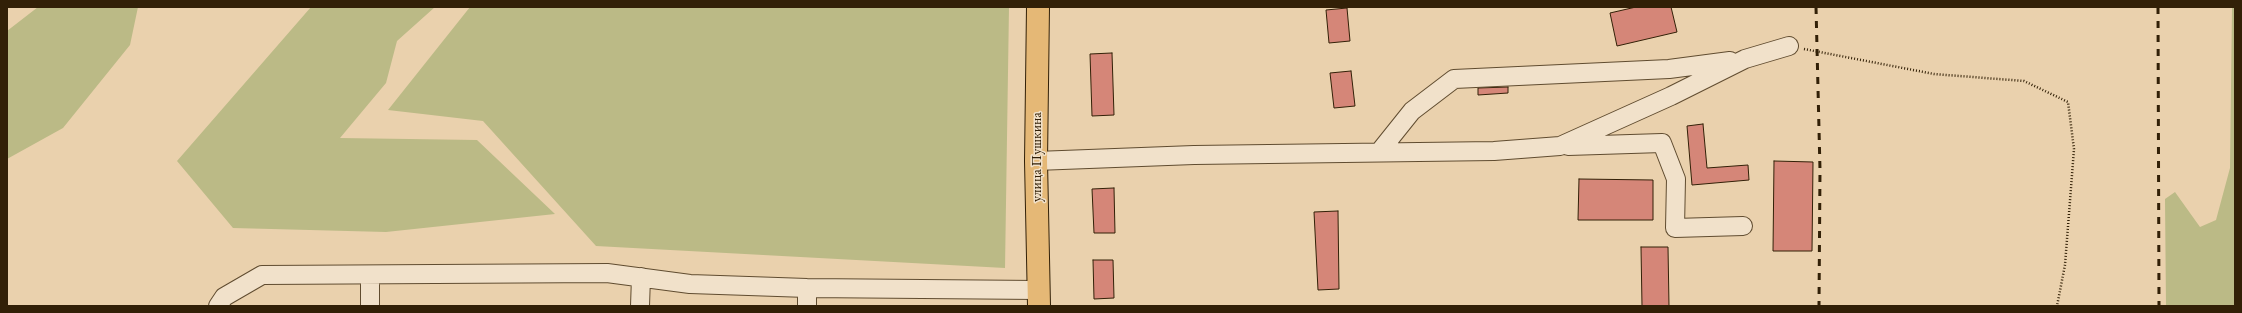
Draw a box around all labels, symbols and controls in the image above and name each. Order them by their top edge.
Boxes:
street label: улица Пушкина [1029,112,1045,202]

